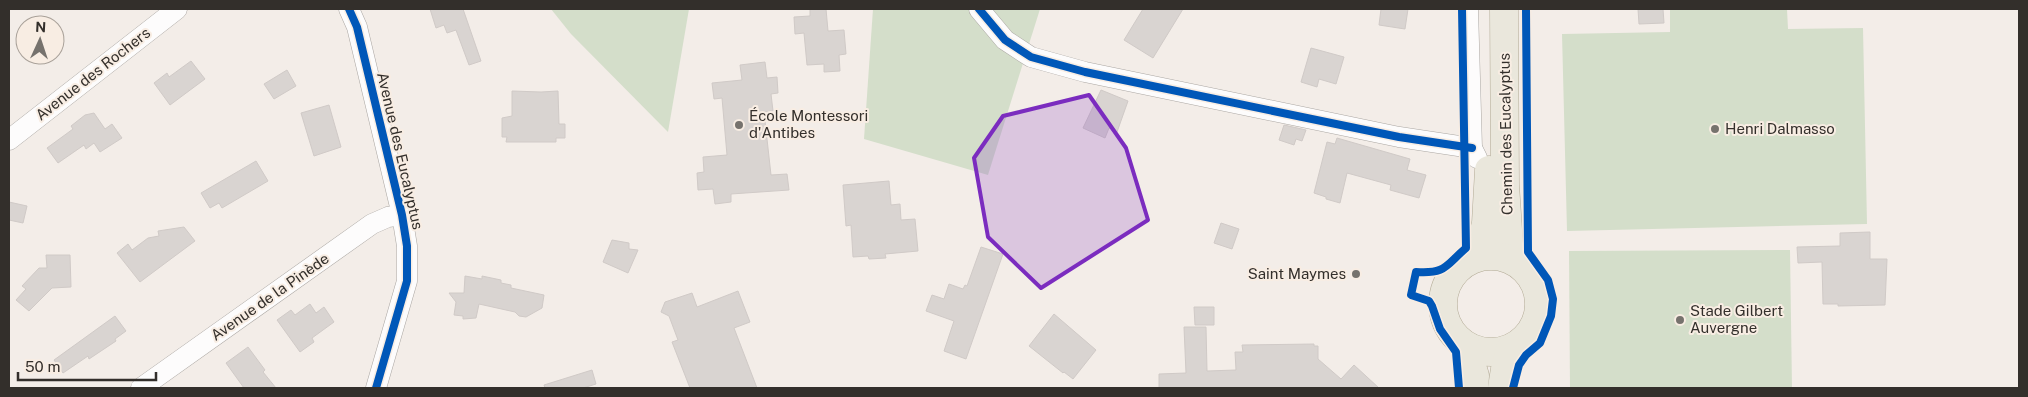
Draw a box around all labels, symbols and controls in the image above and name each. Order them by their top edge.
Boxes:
north arrow [15,15,65,65]
text: N [35,19,47,35]
street label: Avenue des Rochers [32,24,153,124]
street label: Chemin des Eucalyptus [1496,53,1515,215]
street label: Avenue des Eucalyptus [374,71,427,231]
place label: École Montessori d'Antibes [749,107,868,141]
marker: École Montessori d'Antibes [733,119,745,131]
place label: Henri Dalmasso [1725,120,1835,137]
marker: Henri Dalmasso [1709,123,1721,135]
street label: Avenue de la Pinède [207,249,332,344]
place label: Saint Maymes [1248,265,1346,282]
marker: Saint Maymes [1350,268,1362,280]
place label: Stade Gilbert Auvergne [1690,302,1783,336]
marker: Stade Gilbert Auvergne [1674,314,1686,326]
scale bar [18,350,155,382]
text: 50 m [25,358,60,375]

